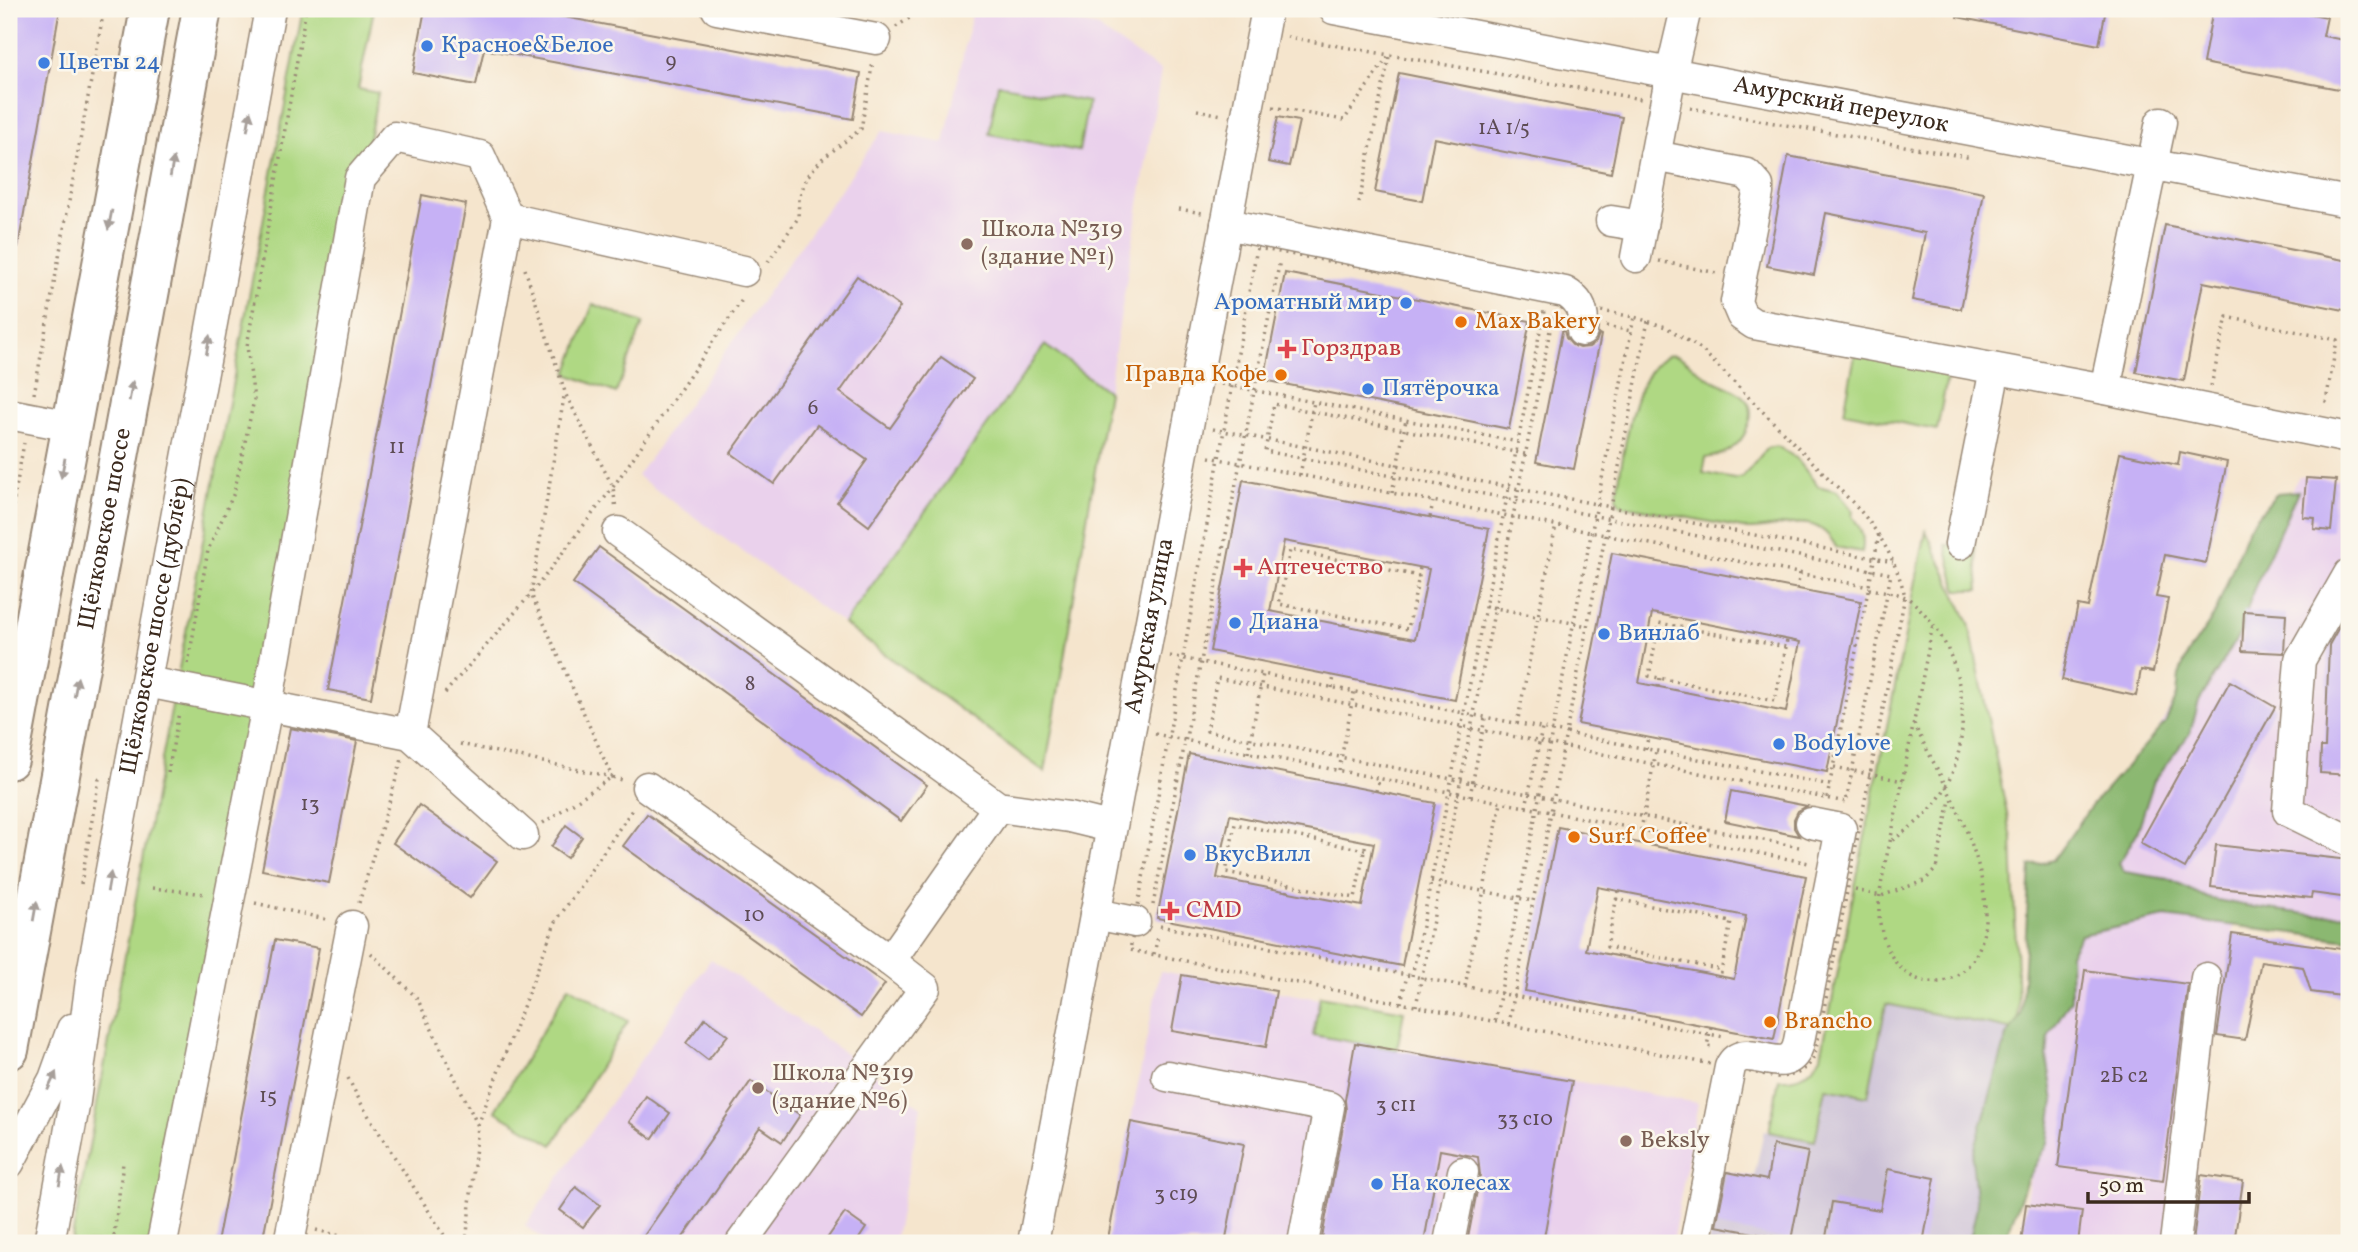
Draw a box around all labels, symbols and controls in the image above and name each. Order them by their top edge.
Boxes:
place label: Красное&Белое [441,29,614,63]
marker: Красное&Белое [419,38,435,54]
place label: Цветы 24 [58,46,161,80]
house number: 9 [666,47,677,76]
marker: Цветы 24 [36,55,52,71]
street label: Амурский переулок [1730,68,1952,143]
one-way arrow [244,110,255,132]
house number: 1А 1/5 [1478,114,1530,143]
one-way arrow [167,156,178,178]
one-way arrow [104,209,115,231]
place label: Школа №319 (здание №1) [981,213,1122,275]
marker: Школа №319 (здание №1) [959,236,975,252]
place label: Ароматный мир [1214,286,1392,320]
marker: Ароматный мир [1398,295,1414,311]
place label: Max Bakery [1475,305,1600,339]
marker: Max Bakery [1453,314,1469,330]
place label: Горздрав [1301,332,1401,366]
one-way arrow [203,334,214,356]
marker: Горздрав [1279,341,1295,357]
place label: Правда Кофе [1125,358,1267,392]
marker: Правда Кофе [1273,367,1289,383]
place label: Пятёрочка [1382,372,1500,406]
one-way arrow [126,380,137,402]
marker: Пятёрочка [1360,381,1376,397]
house number: 6 [808,394,818,423]
street label: Щёлковское шоссе [70,425,141,633]
house number: 11 [389,433,405,462]
one-way arrow [57,457,68,479]
street label: Щёлковское шоссе (дублёр) [112,475,200,777]
street label: Амурская улица [1117,535,1183,717]
place label: Аптечество [1257,551,1383,585]
marker: Аптечество [1235,560,1251,576]
place label: Диана [1249,606,1320,640]
marker: Диана [1227,615,1243,631]
place label: Винлаб [1618,617,1700,651]
marker: Винлаб [1596,626,1612,642]
house number: 8 [745,670,755,699]
one-way arrow [71,676,82,698]
place label: Bodylove [1793,727,1891,761]
marker: Bodylove [1771,736,1787,752]
house number: 13 [301,790,319,819]
place label: Surf Coffee [1588,820,1707,854]
marker: Surf Coffee [1566,829,1582,845]
place label: ВкусВилл [1204,838,1311,872]
marker: ВкусВилл [1182,847,1198,863]
one-way arrow [104,871,115,893]
place label: CMD [1186,894,1242,928]
one-way arrow [29,900,40,922]
house number: 10 [744,901,764,930]
marker: CMD [1160,901,1180,921]
place label: Brancho [1784,1005,1873,1039]
marker: Brancho [1762,1014,1778,1030]
place label: Школа №319 (здание №6) [772,1057,913,1119]
house number: 2Б с2 [2099,1062,2149,1091]
one-way arrow [47,1071,58,1091]
marker: Школа №319 (здание №6) [750,1080,766,1096]
house number: 15 [259,1082,277,1111]
house number: 3 с11 [1376,1091,1416,1120]
house number: 33 с10 [1497,1105,1553,1134]
place label: Beksly [1640,1124,1710,1158]
marker: Beksly [1618,1133,1634,1149]
scale bar [2088,1161,2250,1205]
one-way arrow [56,1165,67,1187]
place label: На колесах [1391,1167,1510,1201]
text: 50 m [2099,1172,2144,1201]
marker: На колесах [1369,1176,1385,1192]
house number: 3 с19 [1154,1180,1198,1209]

